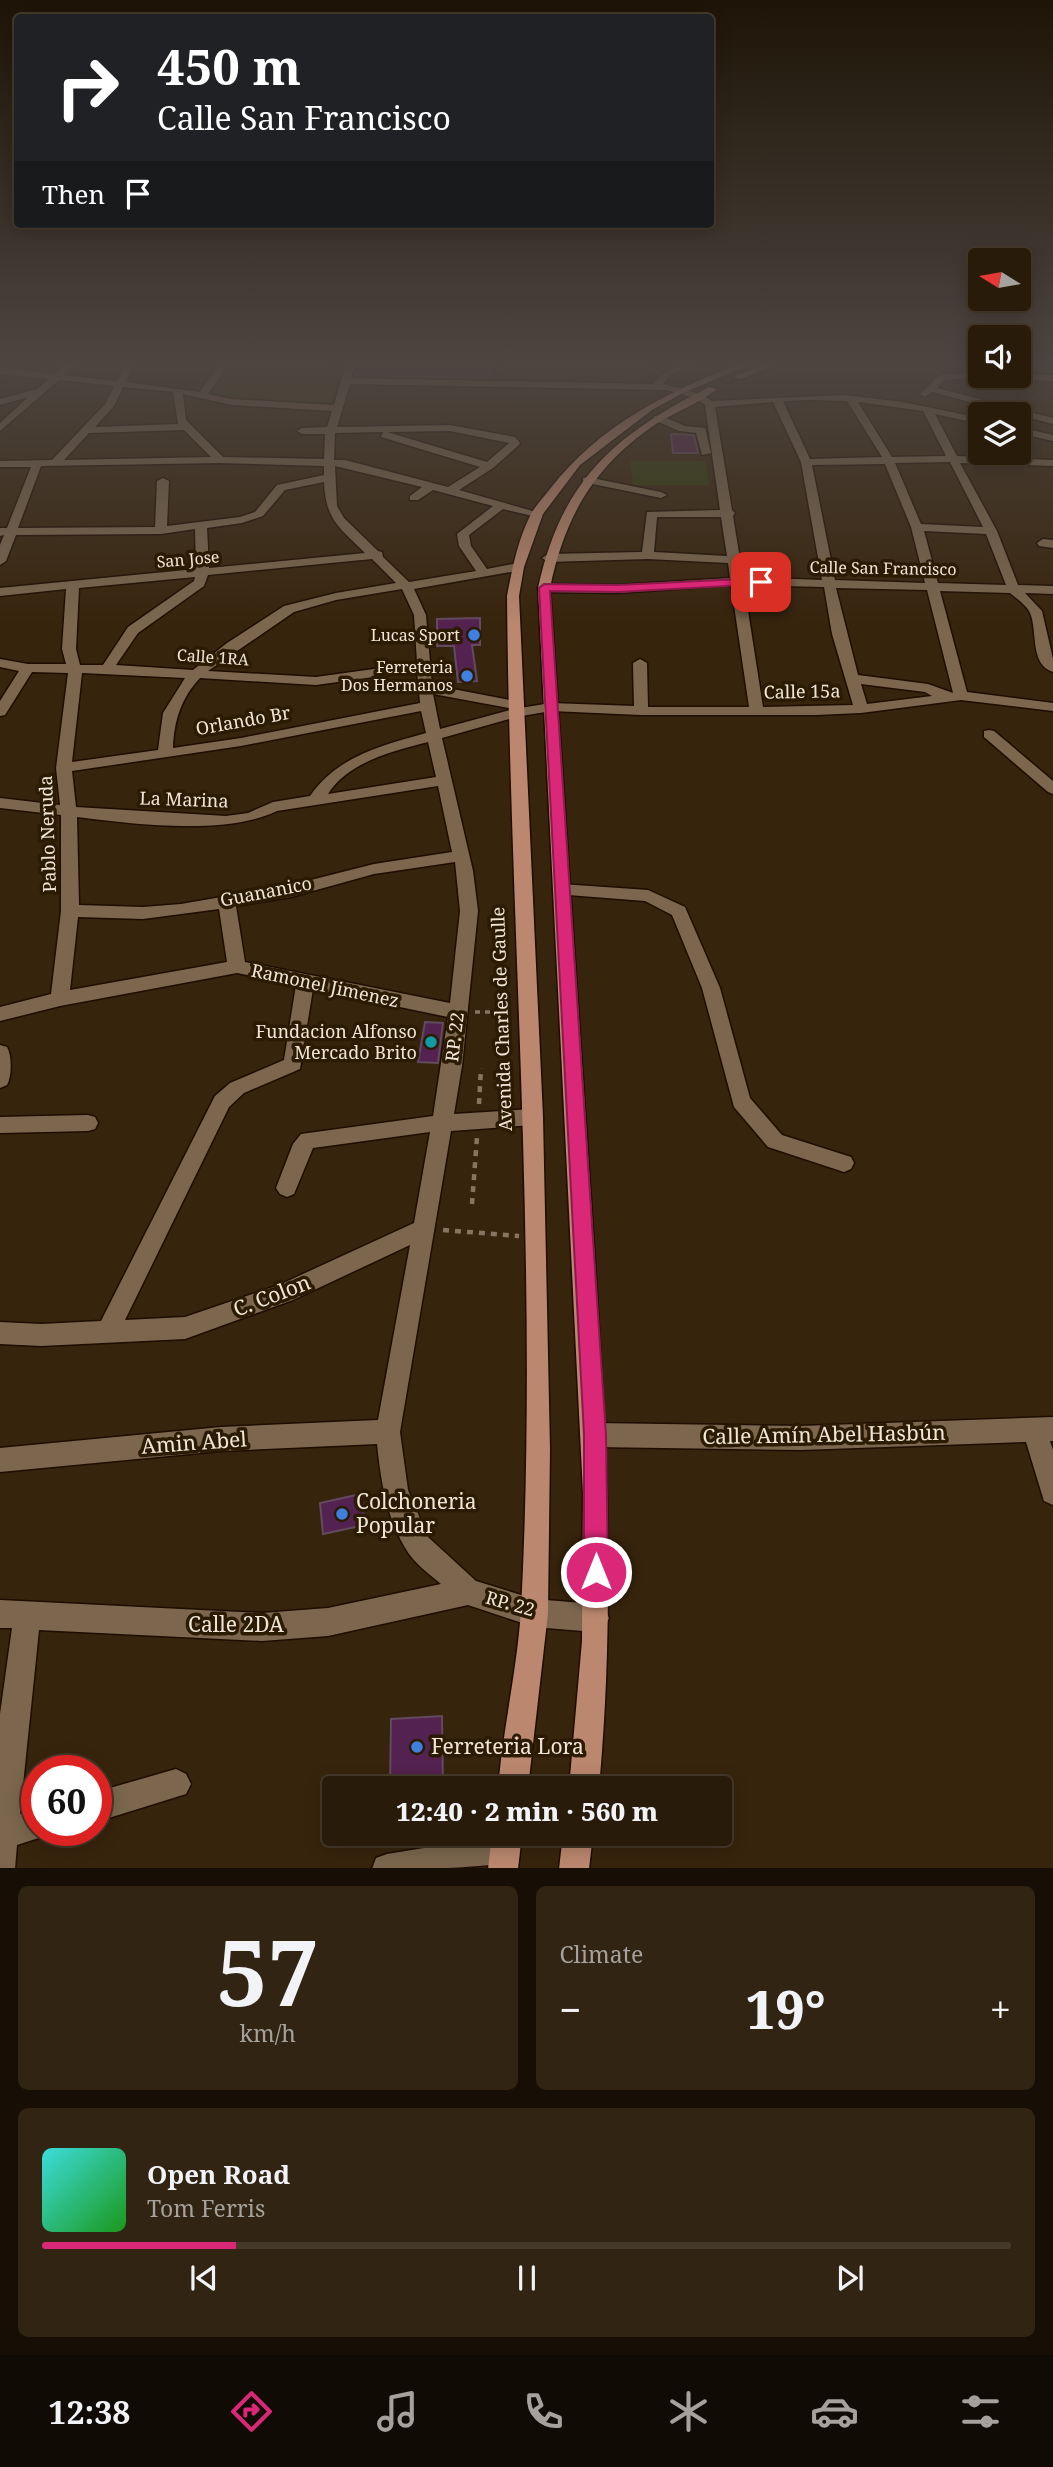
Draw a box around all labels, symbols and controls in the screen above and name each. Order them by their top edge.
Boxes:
text: 450 m [157,33,301,99]
icon: right [42,42,133,133]
text: Calle San Francisco [157,96,451,139]
icon: arrive [119,175,157,213]
text: Then [42,176,105,212]
north arrow [968,248,1031,312]
map controls [968,248,1031,465]
button: sound [968,325,1031,388]
button: layers [968,402,1031,465]
street label: San Jose [156,545,220,573]
pin [731,552,791,612]
street label: Calle San Francisco [809,556,957,580]
icon: arrive [742,563,780,601]
place label: Lucas Sport [371,624,460,646]
marker: Lucas Sport [466,627,482,643]
street label: Calle 1RA [176,644,250,671]
place label: Ferreteria Dos Hermanos [341,656,453,696]
marker: Ferreteria Dos Hermanos [459,668,475,684]
street label: Calle 15a [763,678,841,704]
street label: Orlando Br [194,700,292,740]
street label: Pablo Neruda [33,775,61,893]
street label: La Marina [139,785,229,813]
street label: Guananico [218,870,314,912]
street label: Avenida Charles de Gaulle [485,906,517,1132]
street label: Ramonel Jimenez [249,958,401,1012]
street label: RP. 22 [439,1011,469,1063]
place label: Fundacion Alfonso Mercado Brito [255,1019,417,1064]
marker: Fundacion Alfonso Mercado Brito [423,1034,439,1050]
street label: C. Colon [229,1268,314,1323]
street label: Calle Amín Abel Hasbún [702,1418,946,1450]
street label: Amin Abel [140,1424,248,1460]
place label: Colchoneria Popular [356,1487,477,1539]
marker: Colchoneria Popular [334,1506,350,1522]
position arrow [559,1535,633,1609]
street label: RP. 22 [483,1585,538,1621]
street label: Calle 2DA [188,1610,284,1638]
place label: Ferreteria Lora [431,1732,584,1760]
marker: Ferreteria Lora [409,1739,425,1755]
speed limit sign: 60 [21,1755,112,1846]
text: 12:40 · 2 min · 560 m [396,1793,658,1829]
text: 57 [216,1909,319,2033]
text: Climate [560,1938,643,1970]
text: 19° [746,1973,826,2044]
text: − [560,1983,582,2035]
text: + [990,1983,1011,2035]
text: km/h [240,2017,296,2049]
text: Open Road [147,2156,290,2192]
text: Tom Ferris [147,2192,265,2224]
icon: previous [185,2259,223,2297]
icon: pause [508,2259,546,2297]
icon: next [831,2259,869,2297]
icon: directions [227,2387,276,2436]
icon: music [373,2387,422,2436]
icon: phone [519,2387,568,2436]
icon: climate [664,2387,713,2436]
icon: car [810,2387,859,2436]
icon: filters [956,2387,1005,2436]
text: 12:38 [48,2390,130,2433]

